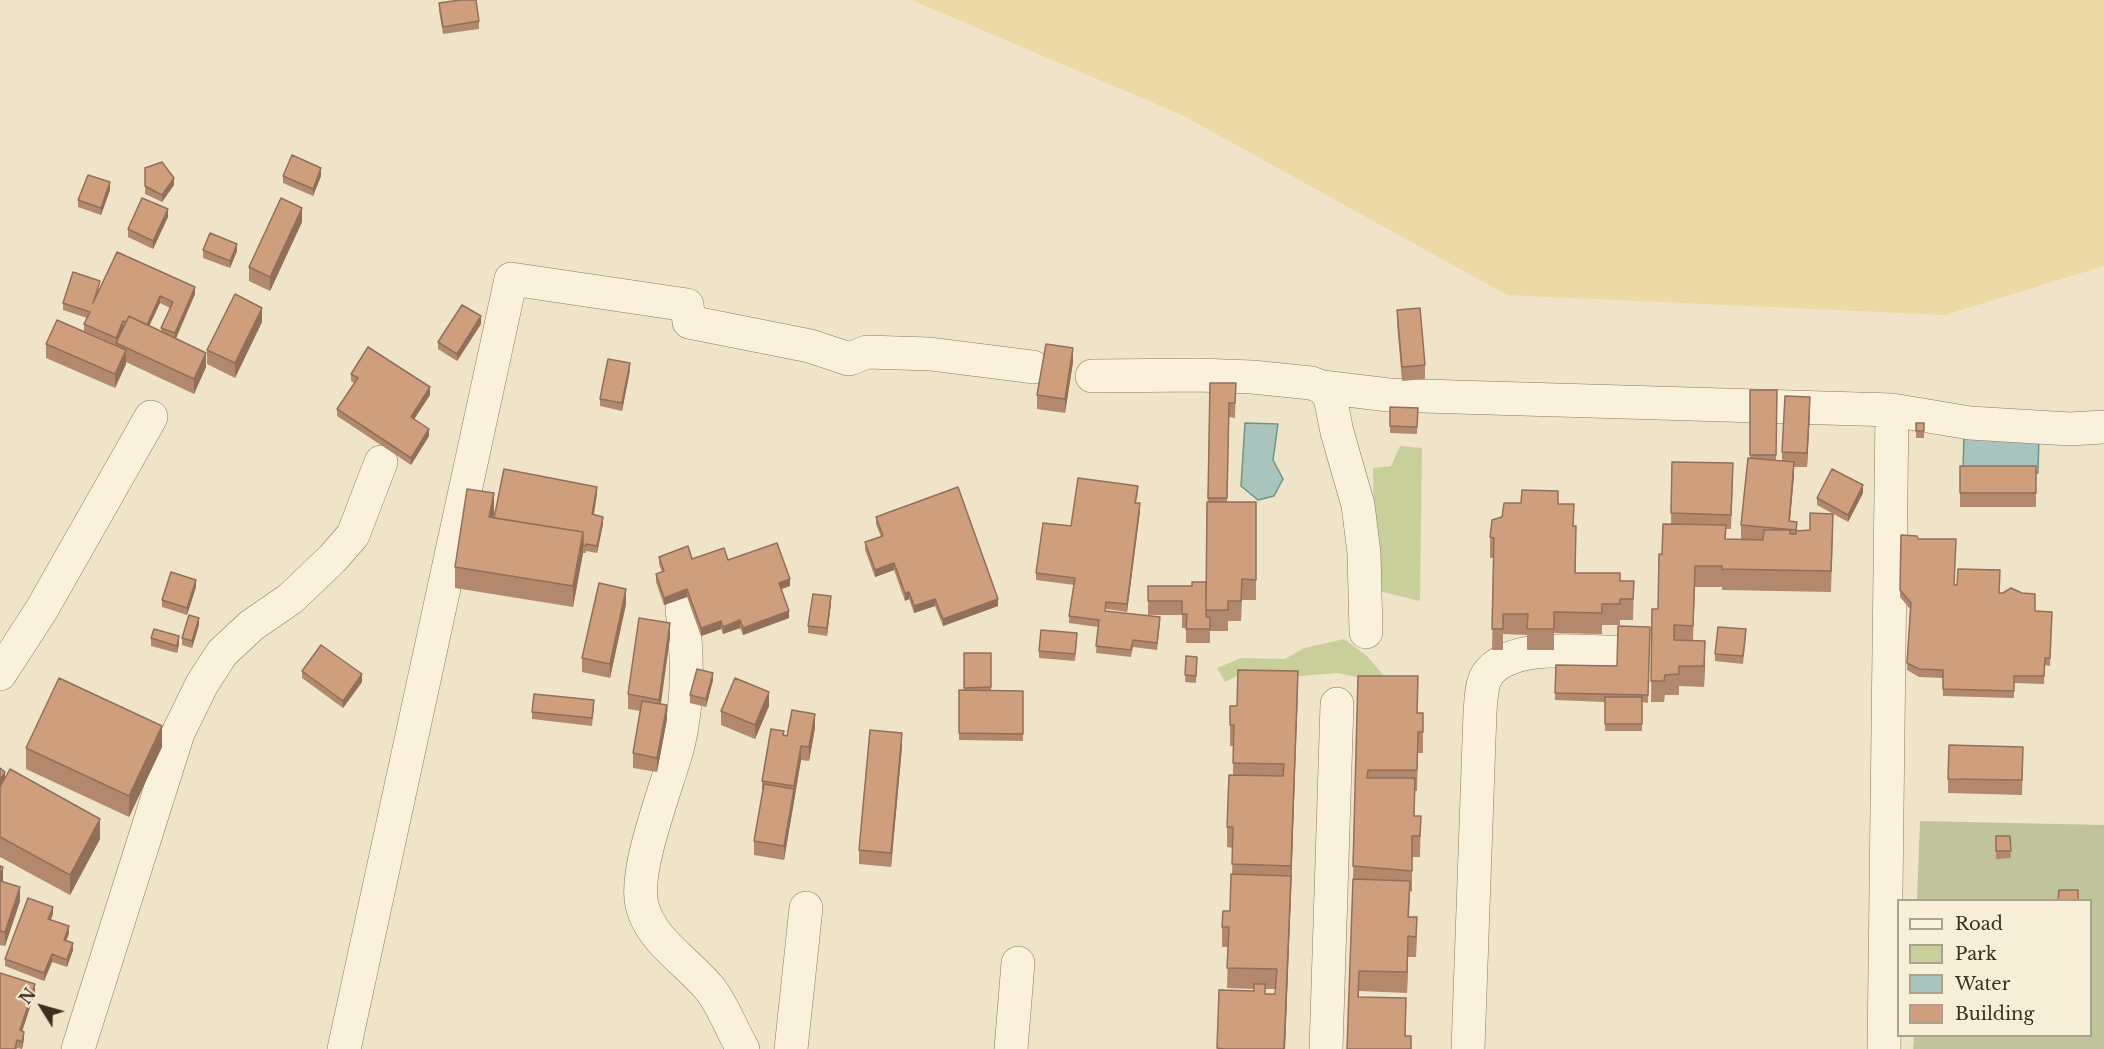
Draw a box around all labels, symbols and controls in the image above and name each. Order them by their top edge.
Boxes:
legend [1897,899,2092,1037]
text: Road [1955,913,2003,935]
text: Park [1955,943,1997,965]
text: Water [1955,973,2010,995]
north arrow [12,977,72,1037]
text: N [15,984,40,1008]
text: Building [1955,1003,2034,1025]

